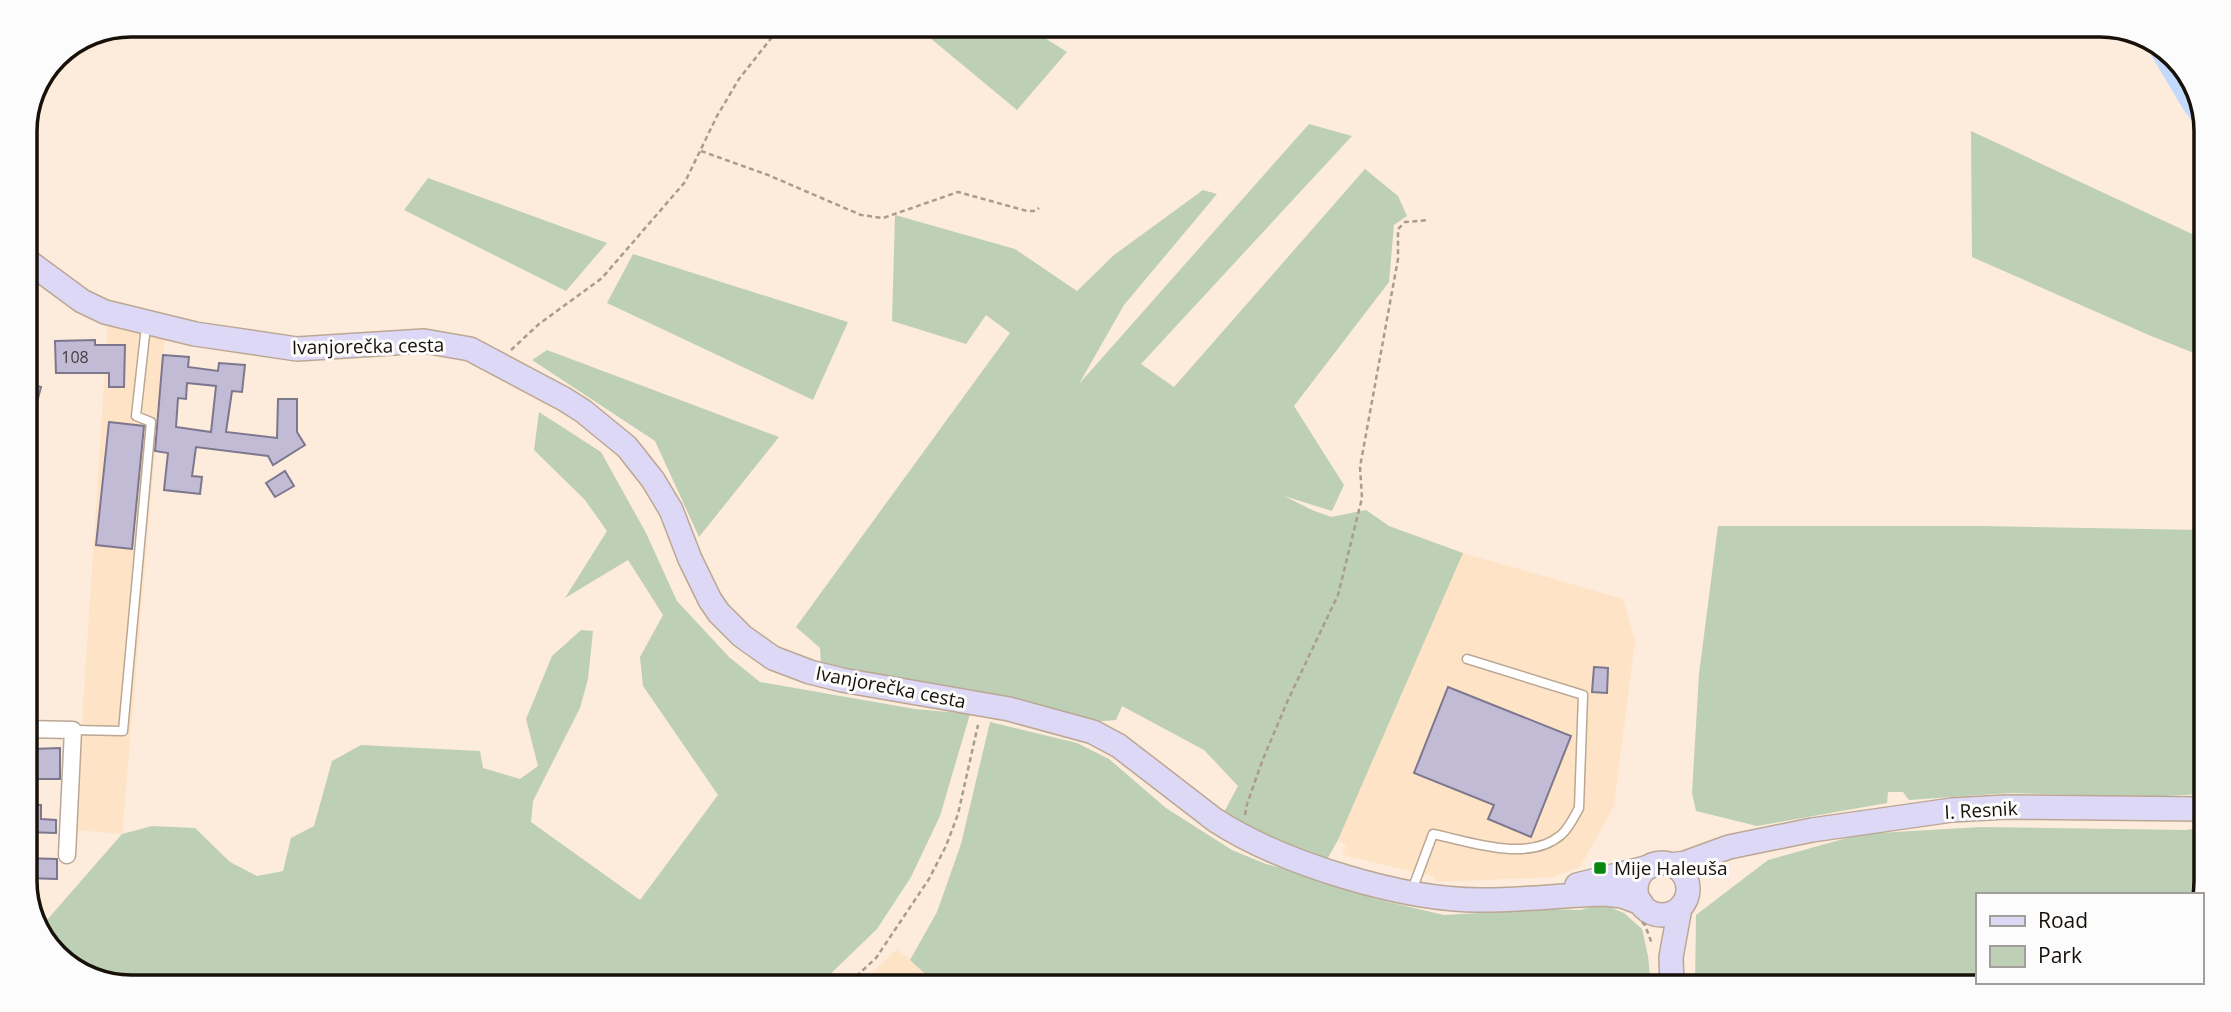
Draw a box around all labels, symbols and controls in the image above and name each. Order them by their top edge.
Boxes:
street label: Ivanjorečka cesta [292,332,444,360]
house number: 108 [61,346,89,368]
street label: Ivanjorečka cesta [814,660,968,714]
street label: I. Resnik [1944,795,2018,825]
place label: Mije Haleuša [1614,855,1728,881]
marker: Mije Haleuša [1592,860,1608,876]
legend [1976,893,2203,984]
text: Road [2038,906,2088,934]
text: Park [2038,941,2082,969]

